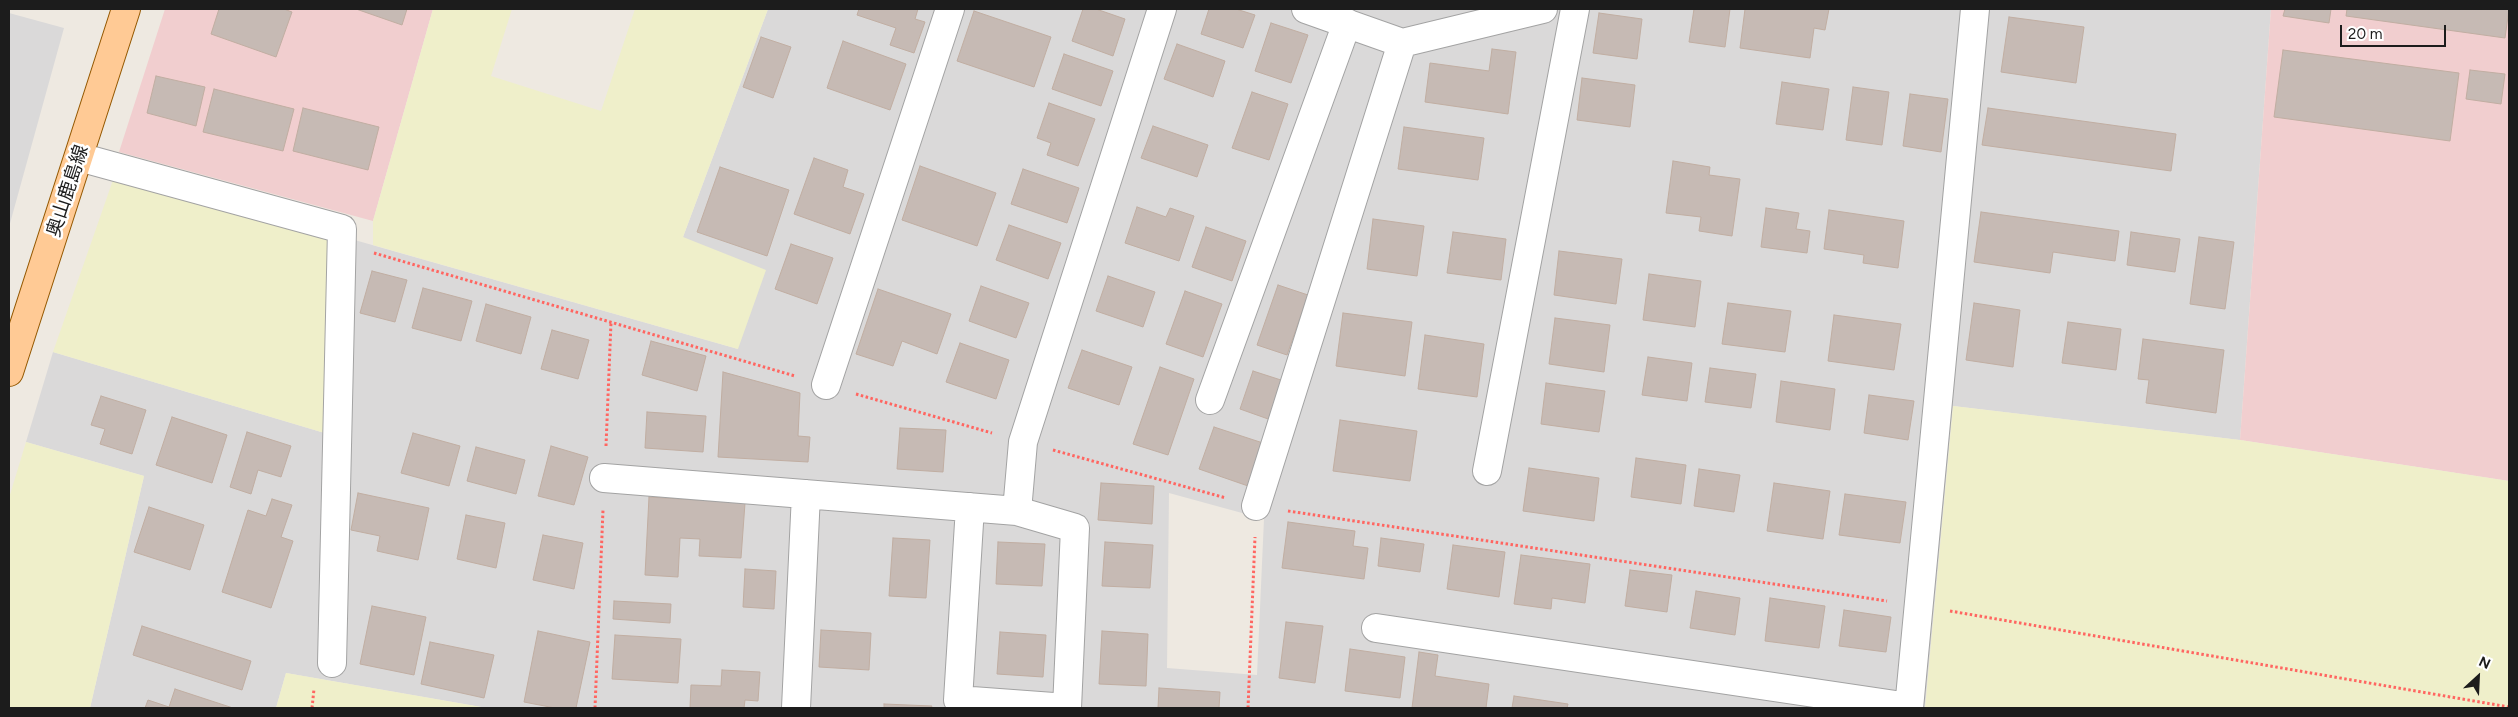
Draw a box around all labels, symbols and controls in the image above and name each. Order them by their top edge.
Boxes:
scale bar [2343,15,2449,47]
text: 20 m [2348,25,2382,43]
street label: 奥山鹿島線 [42,142,94,240]
north arrow [2453,652,2503,702]
text: N [2476,653,2493,673]

